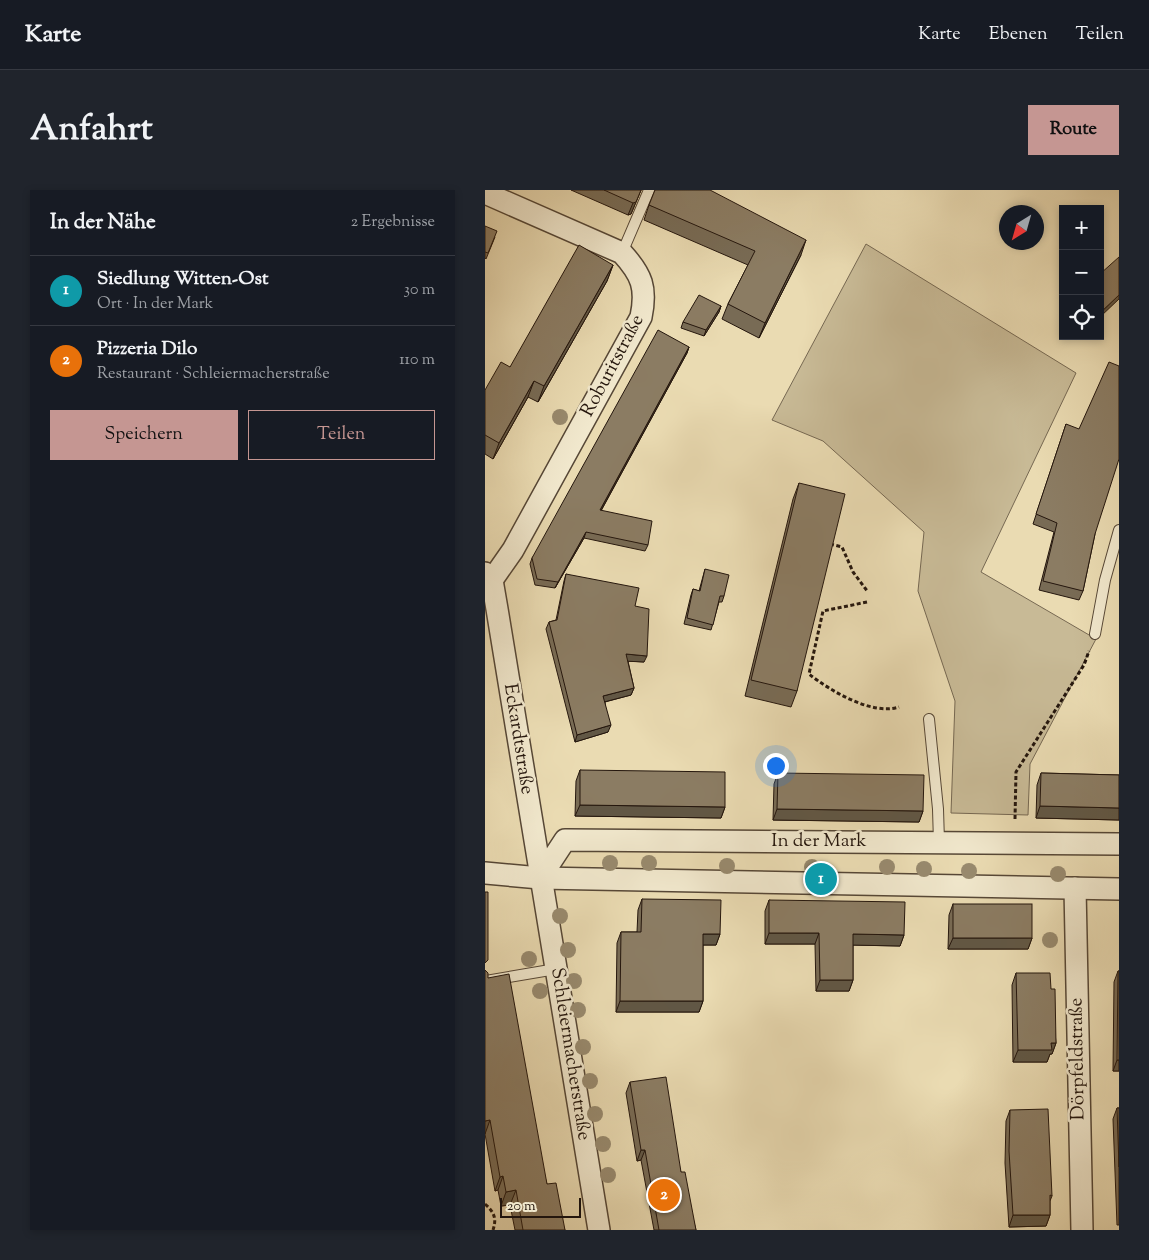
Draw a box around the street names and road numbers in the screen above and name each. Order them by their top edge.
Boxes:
street label: Roburitstraße [575,310,651,422]
street label: Eckardtstraße [496,682,540,796]
street label: In der Mark [771,828,867,855]
street label: Schleiermacherstraße [543,966,597,1142]
street label: Dörpfeldstraße [1063,997,1093,1121]

